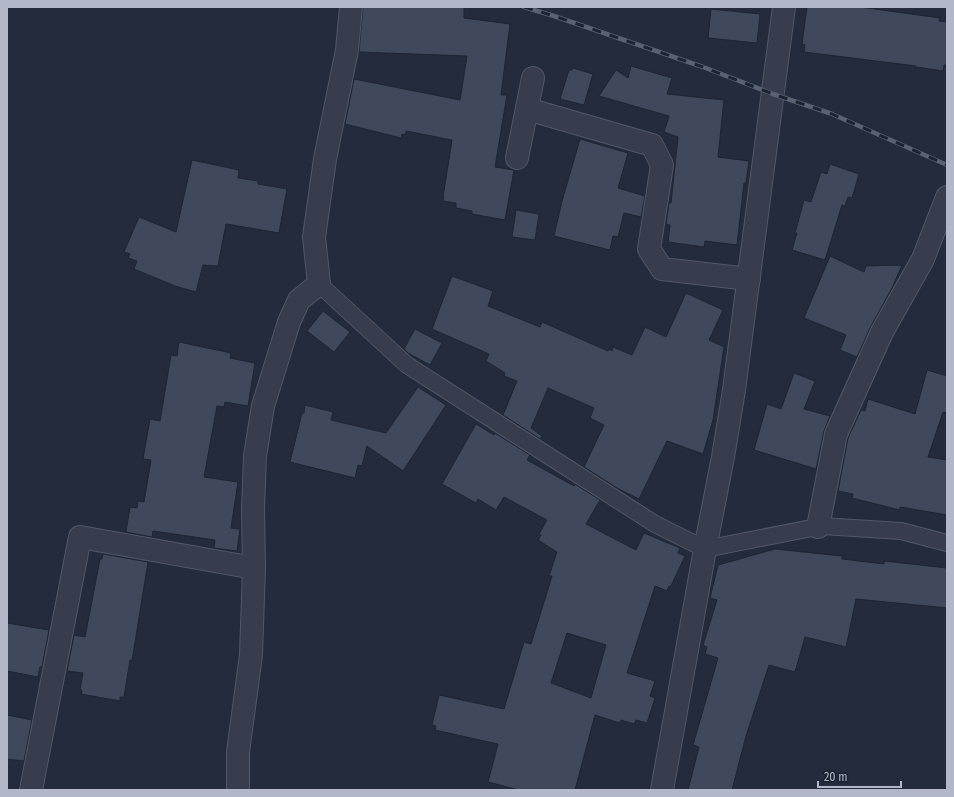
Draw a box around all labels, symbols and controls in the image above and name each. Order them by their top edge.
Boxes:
scale bar [818,763,901,789]
text: 20 m [824,770,848,784]

